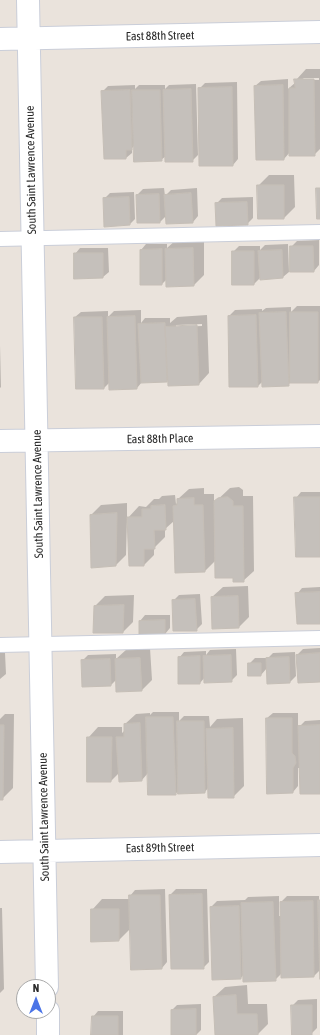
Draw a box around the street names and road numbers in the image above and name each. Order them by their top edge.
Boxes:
street label: East 88th Street [126,28,194,44]
street label: South Saint Lawrence Avenue [23,106,39,234]
street label: South Saint Lawrence Avenue [30,430,46,558]
street label: East 88th Place [127,431,193,447]
street label: South Saint Lawrence Avenue [36,753,52,881]
street label: East 89th Street [126,840,194,856]

